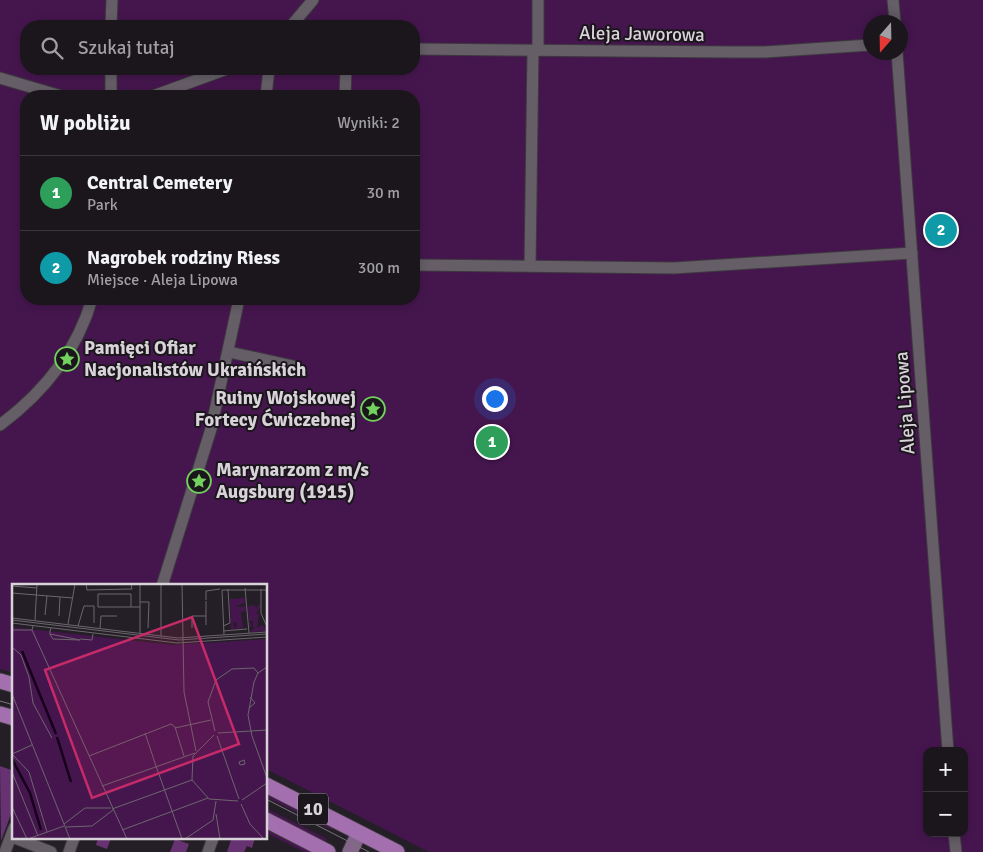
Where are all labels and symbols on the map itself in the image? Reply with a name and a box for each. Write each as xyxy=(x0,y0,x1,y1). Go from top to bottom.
north arrow xyxy=(863,15,908,60)
street label: Aleja Jaworowa xyxy=(579,21,705,47)
pin: 2 xyxy=(925,211,957,249)
place label: Pamięci Ofiar Nacjonalistów Ukraińskich xyxy=(84,336,306,382)
place icon: Pamięci Ofiar Nacjonalistów Ukraińskich xyxy=(54,346,80,372)
street label: Aleja Lipowa xyxy=(889,351,921,455)
place label: Ruiny Wojskowej Fortecy Ćwiczebnej xyxy=(195,386,356,432)
your location xyxy=(482,386,508,412)
place icon: Ruiny Wojskowej Fortecy Ćwiczebnej xyxy=(360,396,386,422)
pin: 1 xyxy=(476,423,508,461)
place label: Marynarzom z m/s Augsburg (1915) xyxy=(216,458,369,504)
place icon: Marynarzom z m/s Augsburg (1915) xyxy=(186,468,212,494)
inset map xyxy=(12,584,268,840)
road number: 10 xyxy=(298,794,328,824)

